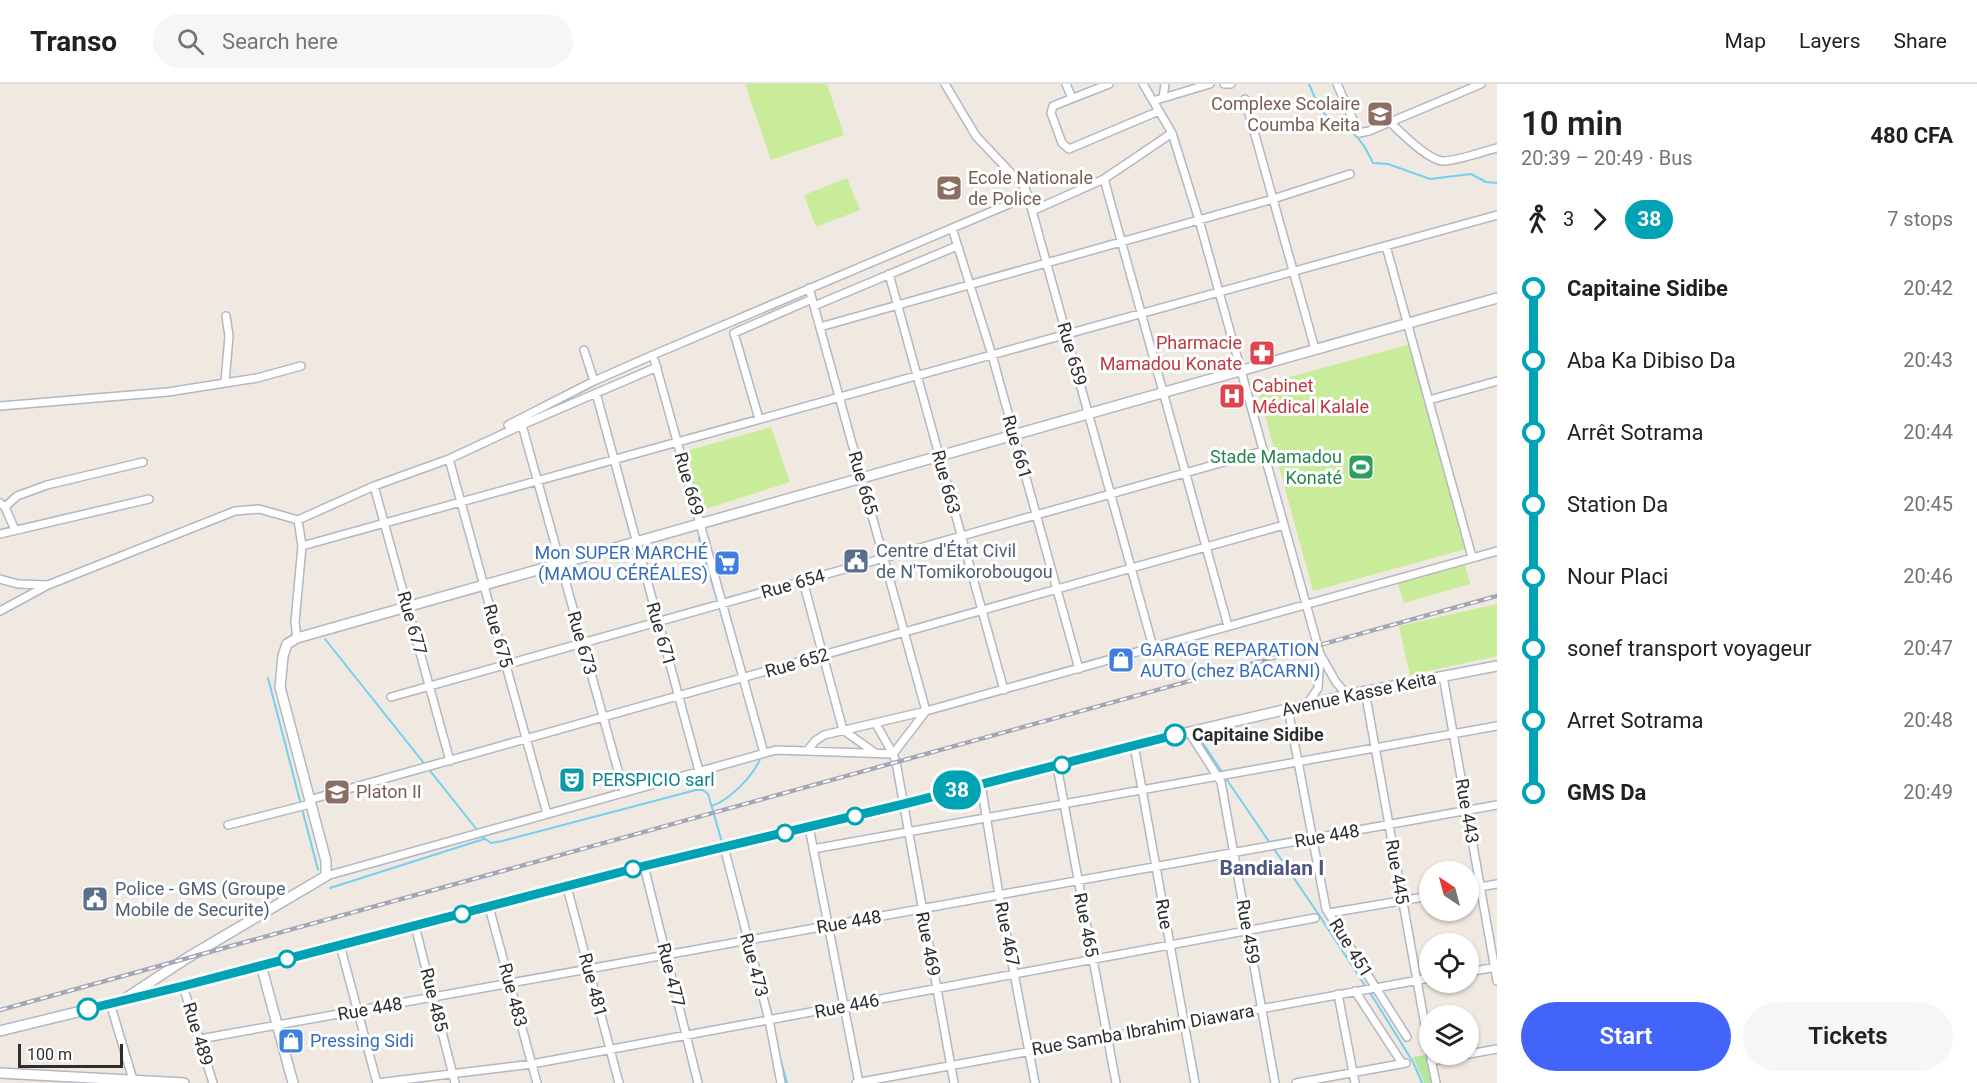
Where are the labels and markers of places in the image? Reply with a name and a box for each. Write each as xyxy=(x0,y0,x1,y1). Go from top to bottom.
place label: Complexe Scolaire Coumba Keita xyxy=(1211,93,1360,135)
school or university icon: Complexe Scolaire Coumba Keita xyxy=(1365,99,1395,129)
place label: Ecole Nationale de Police xyxy=(968,167,1093,209)
school or university icon: Ecole Nationale de Police xyxy=(934,173,964,203)
place label: Pharmacie Mamadou Konate xyxy=(1100,332,1242,374)
pharmacy icon: Pharmacie Mamadou Konate xyxy=(1247,338,1277,368)
place label: Cabinet Médical Kalale xyxy=(1252,375,1369,417)
hospital icon: Cabinet Médical Kalale xyxy=(1217,381,1247,411)
place label: Stade Mamadou Konaté xyxy=(1210,446,1342,488)
sports icon: Stade Mamadou Konaté xyxy=(1346,452,1376,482)
place label: Centre d'État Civil de N'Tomikorobougou xyxy=(876,540,1053,582)
place label: Mon SUPER MARCHÉ (MAMOU CÉRÉALES) xyxy=(535,542,708,585)
public building icon: Centre d'État Civil de N'Tomikorobougou xyxy=(841,546,871,576)
supermarket icon: Mon SUPER MARCHÉ (MAMOU CÉRÉALES) xyxy=(712,548,742,578)
place label: GARAGE REPARATION AUTO (chez BACARNI) xyxy=(1140,639,1320,682)
shop icon: GARAGE REPARATION AUTO (chez BACARNI) xyxy=(1106,645,1136,675)
marker: Capitaine Sidibe xyxy=(1164,724,1186,746)
place label: Capitaine Sidibe xyxy=(1192,724,1324,745)
unlabelled marker xyxy=(1053,756,1071,774)
theatre icon: PERSPICIO sarl xyxy=(557,765,587,795)
place label: PERSPICIO sarl xyxy=(592,769,715,790)
school or university icon: Platon II xyxy=(322,777,352,807)
place label: Platon II xyxy=(356,781,422,802)
unlabelled marker xyxy=(846,807,864,825)
unlabelled marker xyxy=(776,824,794,842)
unlabelled marker xyxy=(624,860,642,878)
place label: Police - GMS (Groupe Mobile de Securite) xyxy=(115,878,285,921)
public building icon: Police - GMS (Groupe Mobile de Securite) xyxy=(80,884,110,914)
unlabelled marker xyxy=(453,905,471,923)
unlabelled marker xyxy=(278,950,296,968)
unlabelled marker xyxy=(77,998,99,1020)
shop icon: Pressing Sidi xyxy=(276,1026,306,1056)
place label: Pressing Sidi xyxy=(310,1030,414,1051)

